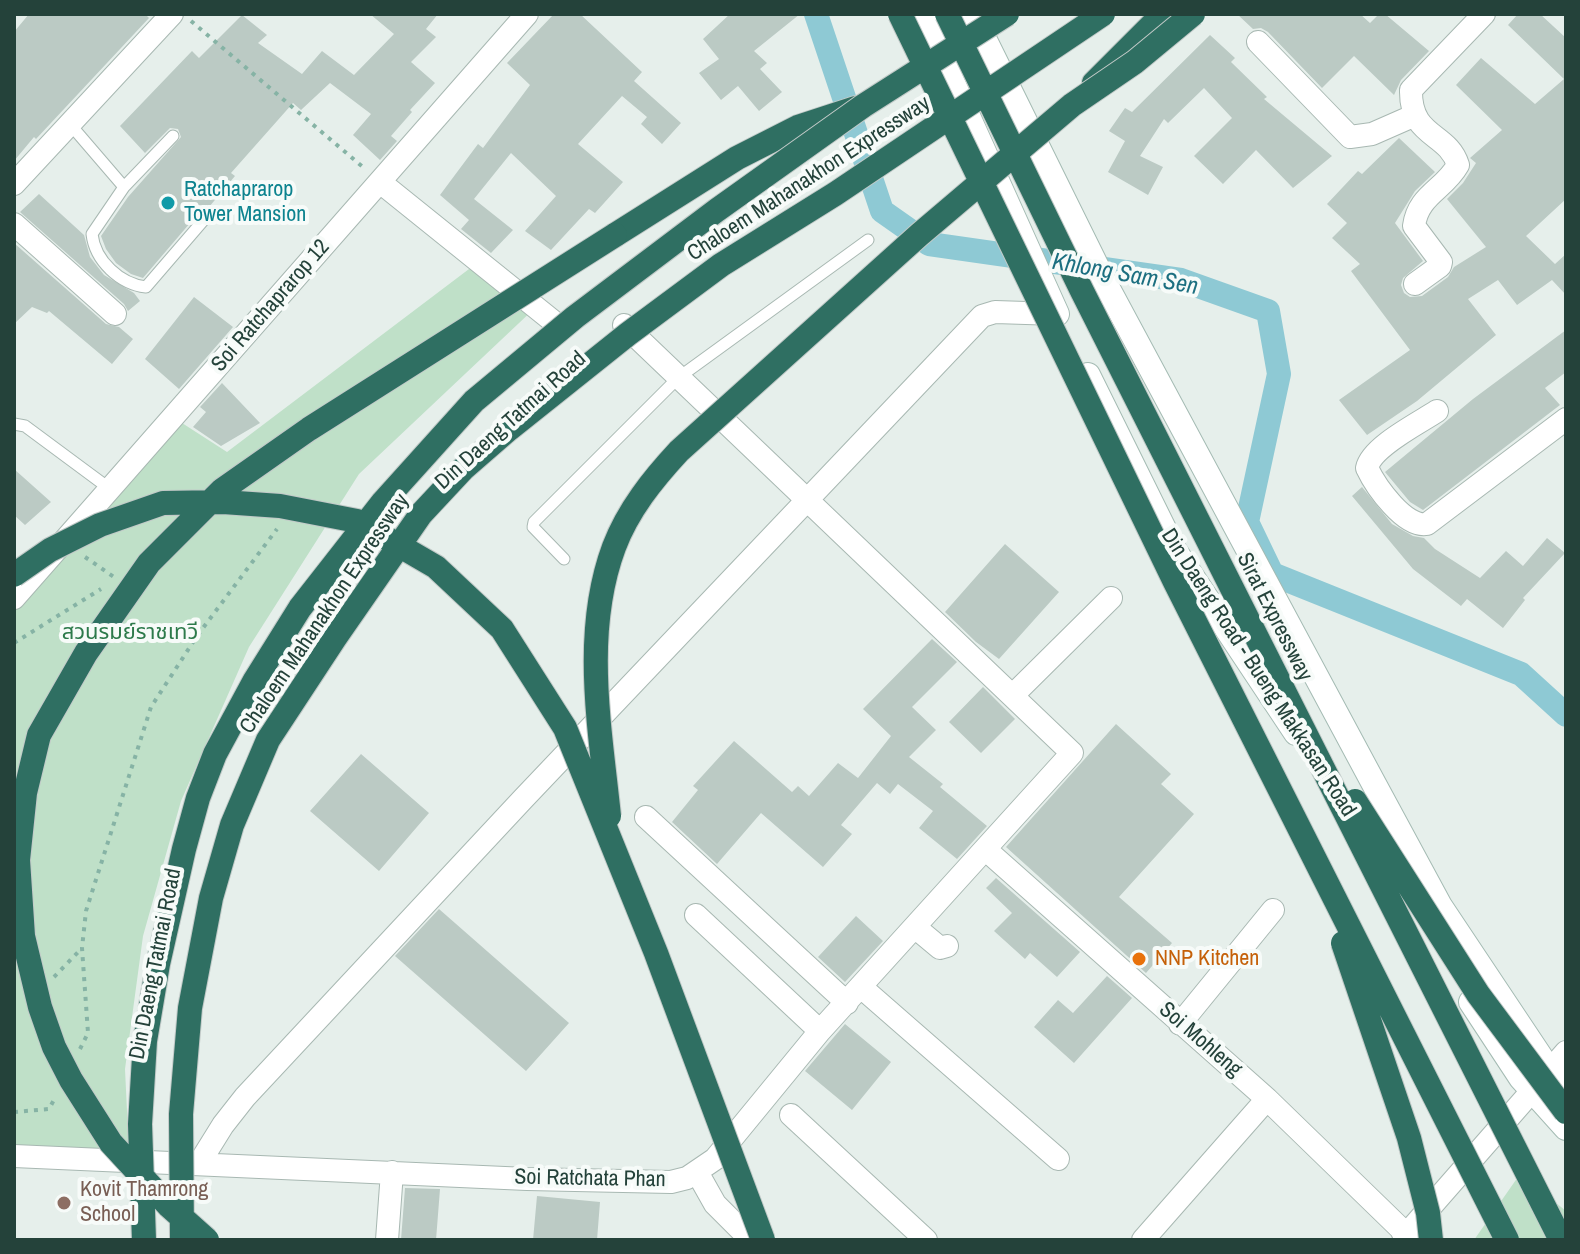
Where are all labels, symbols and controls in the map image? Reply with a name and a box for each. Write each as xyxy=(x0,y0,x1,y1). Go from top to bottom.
street label: Chaloem Mahanakhon Expressway xyxy=(683,91,935,267)
place label: Ratchaprarop Tower Mansion xyxy=(184,177,306,228)
marker: Ratchaprarop Tower Mansion xyxy=(159,194,177,212)
street label: Soi Ratchaprarop 12 xyxy=(206,235,336,377)
water label: Khlong Sam Sen xyxy=(1050,248,1200,302)
street label: Din Daeng Tatmai Road xyxy=(430,346,592,496)
street label: Chaloem Mahanakhon Expressway xyxy=(235,489,415,739)
street label: Din Daeng Road - Bueng Makkasan Road xyxy=(1155,524,1361,822)
street label: Sirat Expressway xyxy=(1230,548,1318,686)
park label: สวนรมย์ราชเทวี xyxy=(62,620,198,646)
street label: Din Daeng Tatmai Road xyxy=(125,866,187,1062)
place label: NNP Kitchen xyxy=(1155,946,1259,972)
marker: NNP Kitchen xyxy=(1130,950,1148,968)
street label: Soi Mohleng xyxy=(1153,997,1247,1083)
street label: Soi Ratchata Phan xyxy=(514,1164,666,1194)
place label: Kovit Thamrong School xyxy=(80,1177,208,1228)
marker: Kovit Thamrong School xyxy=(55,1194,73,1212)

